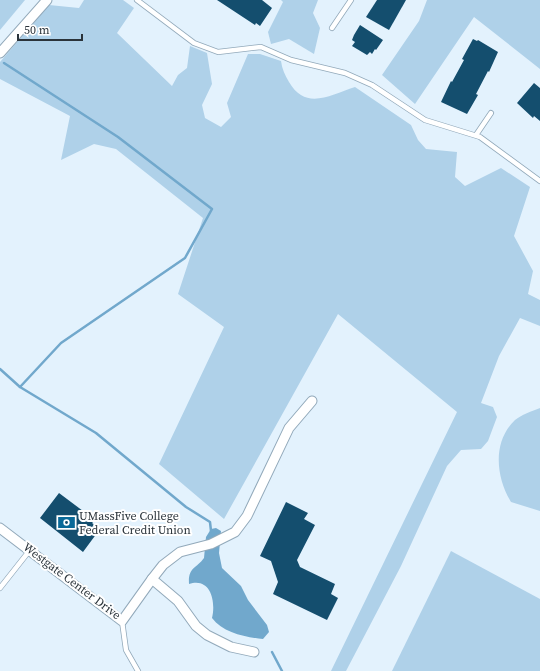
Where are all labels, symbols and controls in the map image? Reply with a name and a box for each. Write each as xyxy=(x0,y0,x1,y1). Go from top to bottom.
scale bar xyxy=(18,16,82,42)
text: 50 m xyxy=(24,22,50,38)
place label: UMassFive College Federal Credit Union xyxy=(79,508,191,538)
bank icon: UMassFive College Federal Credit Union xyxy=(56,513,76,533)
street label: Westgate Center Drive xyxy=(20,539,124,623)

